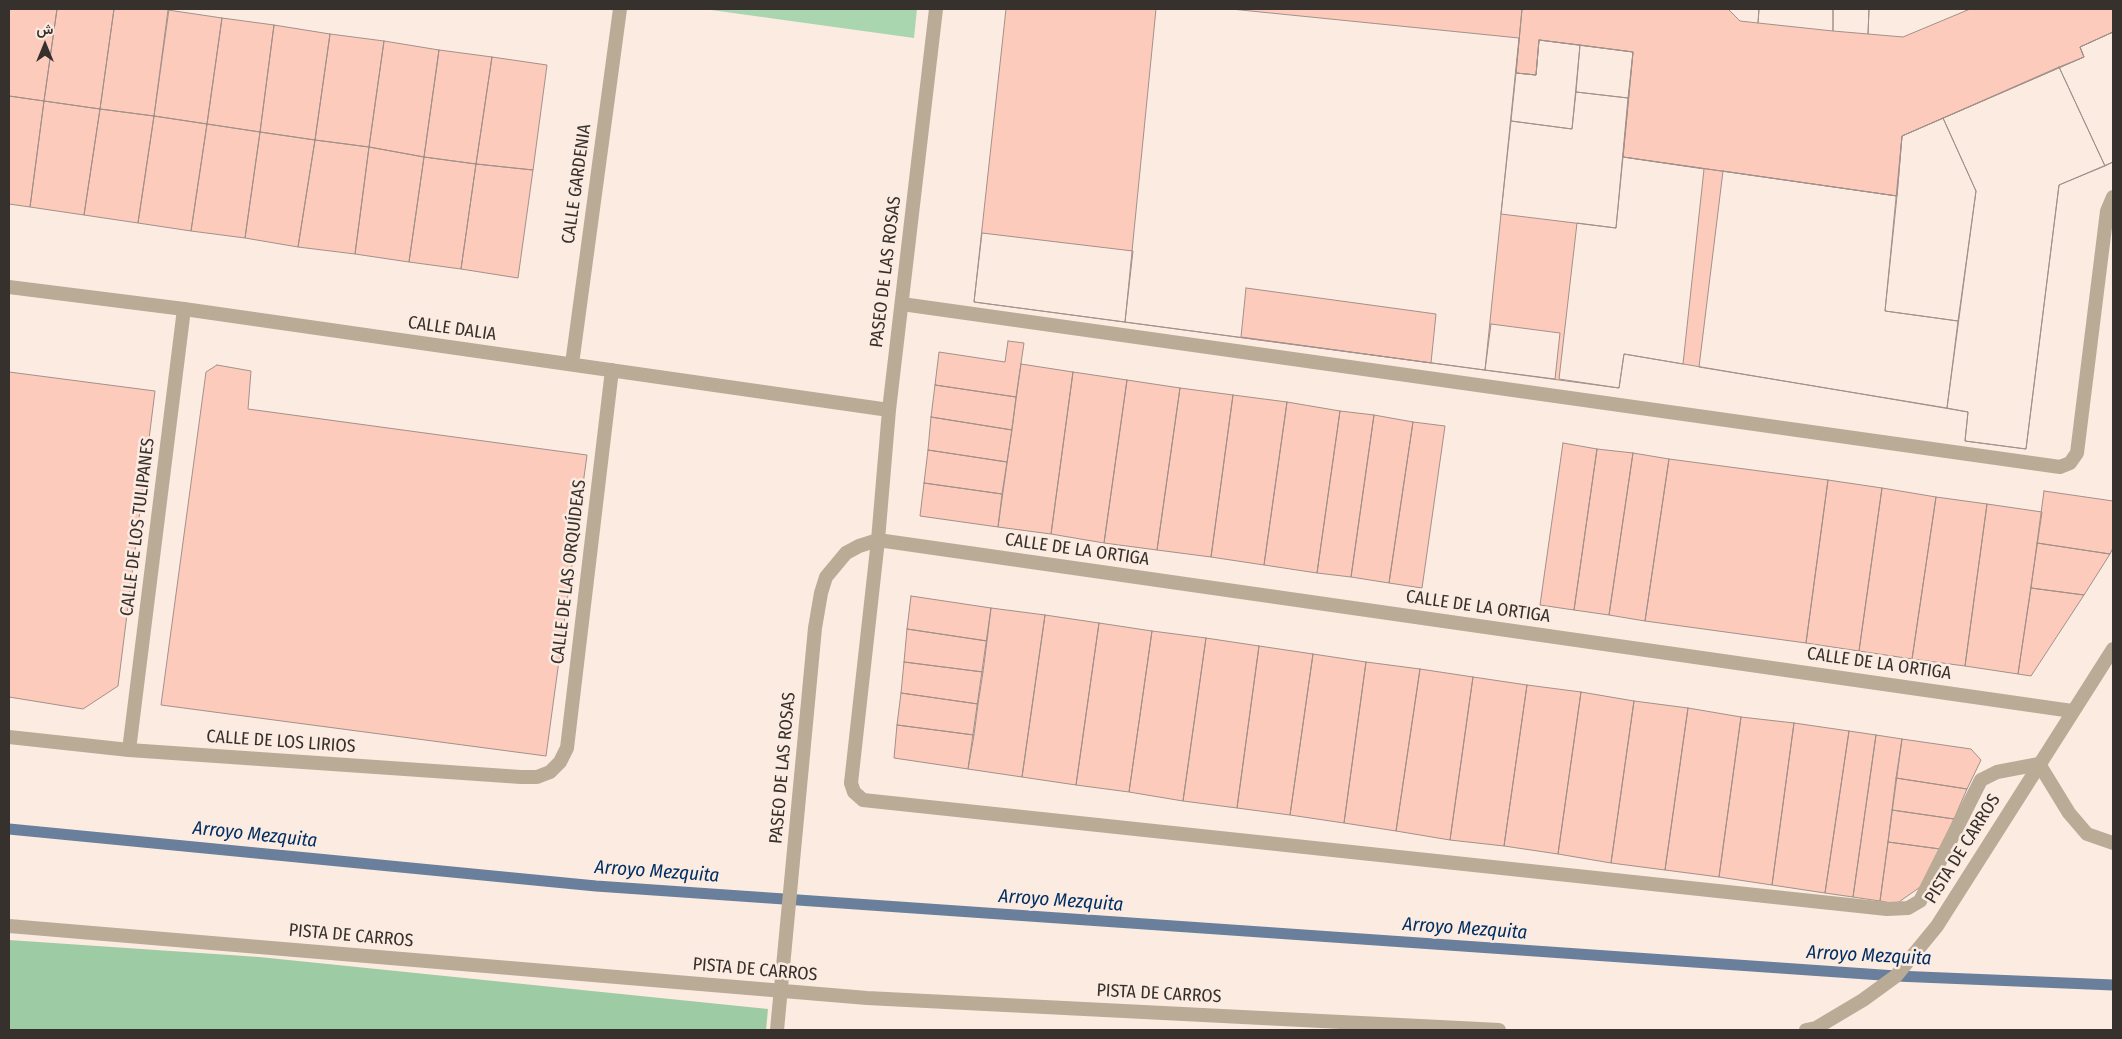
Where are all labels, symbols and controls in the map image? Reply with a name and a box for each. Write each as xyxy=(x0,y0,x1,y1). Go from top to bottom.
north arrow xyxy=(20,20,70,70)
text: ش xyxy=(37,21,53,38)
street label: CALLE GARDENIA xyxy=(558,123,596,245)
street label: PASEO DE LAS ROSAS xyxy=(866,195,906,349)
street label: CALLE DALIA xyxy=(406,312,498,346)
street label: CALLE DE LOS TULIPANES xyxy=(116,437,160,617)
street label: CALLE DE LAS ORQUÍDEAS xyxy=(547,478,591,666)
street label: CALLE DE LA ORTIGA xyxy=(1003,529,1151,571)
street label: CALLE DE LA ORTIGA xyxy=(1404,586,1552,628)
street label: CALLE DE LA ORTIGA xyxy=(1805,643,1953,685)
street label: PASEO DE LAS ROSAS xyxy=(766,691,800,845)
street label: CALLE DE LOS LIRIOS xyxy=(206,726,356,758)
street label: PISTA DE CARROS xyxy=(1921,790,2005,908)
water label: Arroyo Mezquita xyxy=(192,817,318,853)
water label: Arroyo Mezquita xyxy=(594,856,720,888)
water label: Arroyo Mezquita xyxy=(998,885,1124,917)
water label: Arroyo Mezquita xyxy=(1402,913,1528,945)
street label: PISTA DE CARROS xyxy=(288,920,414,952)
water label: Arroyo Mezquita xyxy=(1806,941,1932,971)
street label: PISTA DE CARROS xyxy=(692,954,818,986)
street label: PISTA DE CARROS xyxy=(1096,980,1222,1008)

